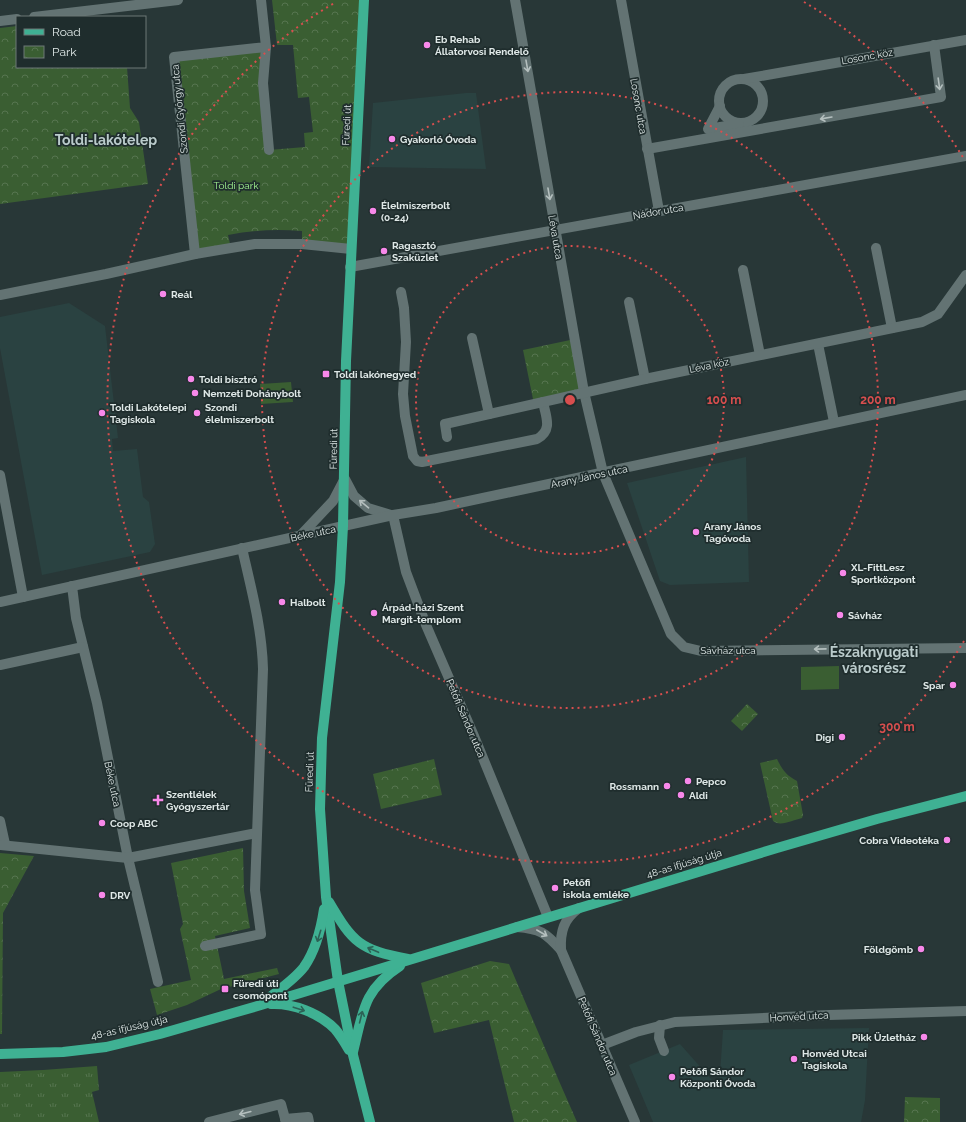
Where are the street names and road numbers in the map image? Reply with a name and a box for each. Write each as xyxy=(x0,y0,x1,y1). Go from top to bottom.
street label: Losonc köz xyxy=(840,47,894,66)
street label: Szondi György utca xyxy=(169,64,190,154)
street label: Losonc utca xyxy=(628,77,649,135)
street label: Füredi út xyxy=(340,104,353,146)
street label: Nádor utca xyxy=(632,202,684,221)
street label: Léva utca xyxy=(546,214,565,260)
street label: Léva köz xyxy=(688,356,730,375)
street label: Füredi út xyxy=(328,428,339,470)
street label: Arany János utca xyxy=(550,463,629,490)
street label: Béke utca xyxy=(289,523,337,544)
street label: Sávház utca xyxy=(700,645,756,656)
street label: Petőfi Sándor utca xyxy=(444,677,487,759)
street label: Füredi út xyxy=(303,751,316,793)
street label: Béke utca xyxy=(102,760,123,808)
street label: 48-as ifjúság útja xyxy=(645,847,723,880)
street label: Petőfi Sándor utca xyxy=(576,995,619,1077)
street label: Honvéd utca xyxy=(769,1009,829,1024)
street label: 48-as ifjúság útja xyxy=(90,1013,168,1042)

